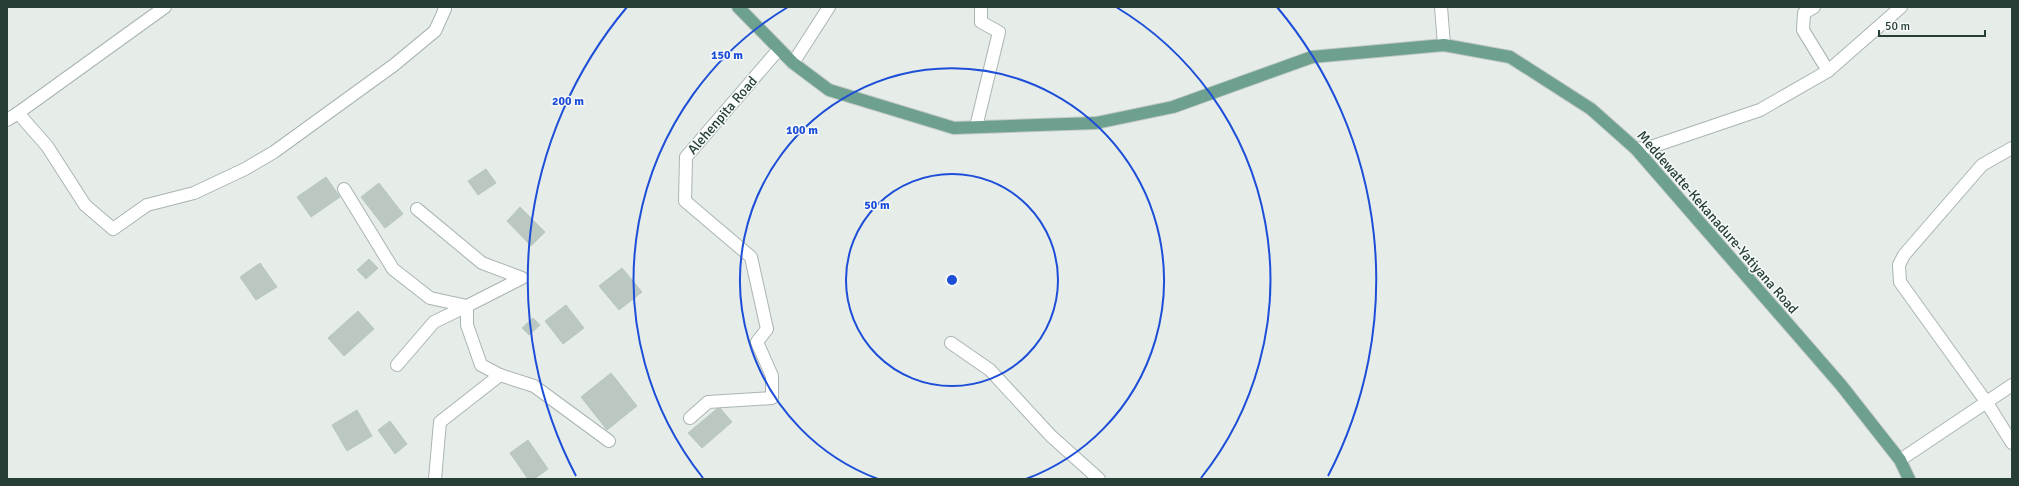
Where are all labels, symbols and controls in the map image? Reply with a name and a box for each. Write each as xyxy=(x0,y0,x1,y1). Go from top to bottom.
scale bar xyxy=(1879,12,1985,38)
text: 50 m xyxy=(1885,19,1910,34)
text: 150 m xyxy=(711,48,743,63)
street label: Alehenpita Road xyxy=(684,73,761,158)
text: 200 m xyxy=(552,94,584,109)
text: 100 m xyxy=(786,123,818,138)
street label: Meddewatte-Kekanadure-Yatiyana Road xyxy=(1633,127,1802,317)
text: 50 m xyxy=(864,198,890,213)
centre of rings xyxy=(945,273,959,287)

